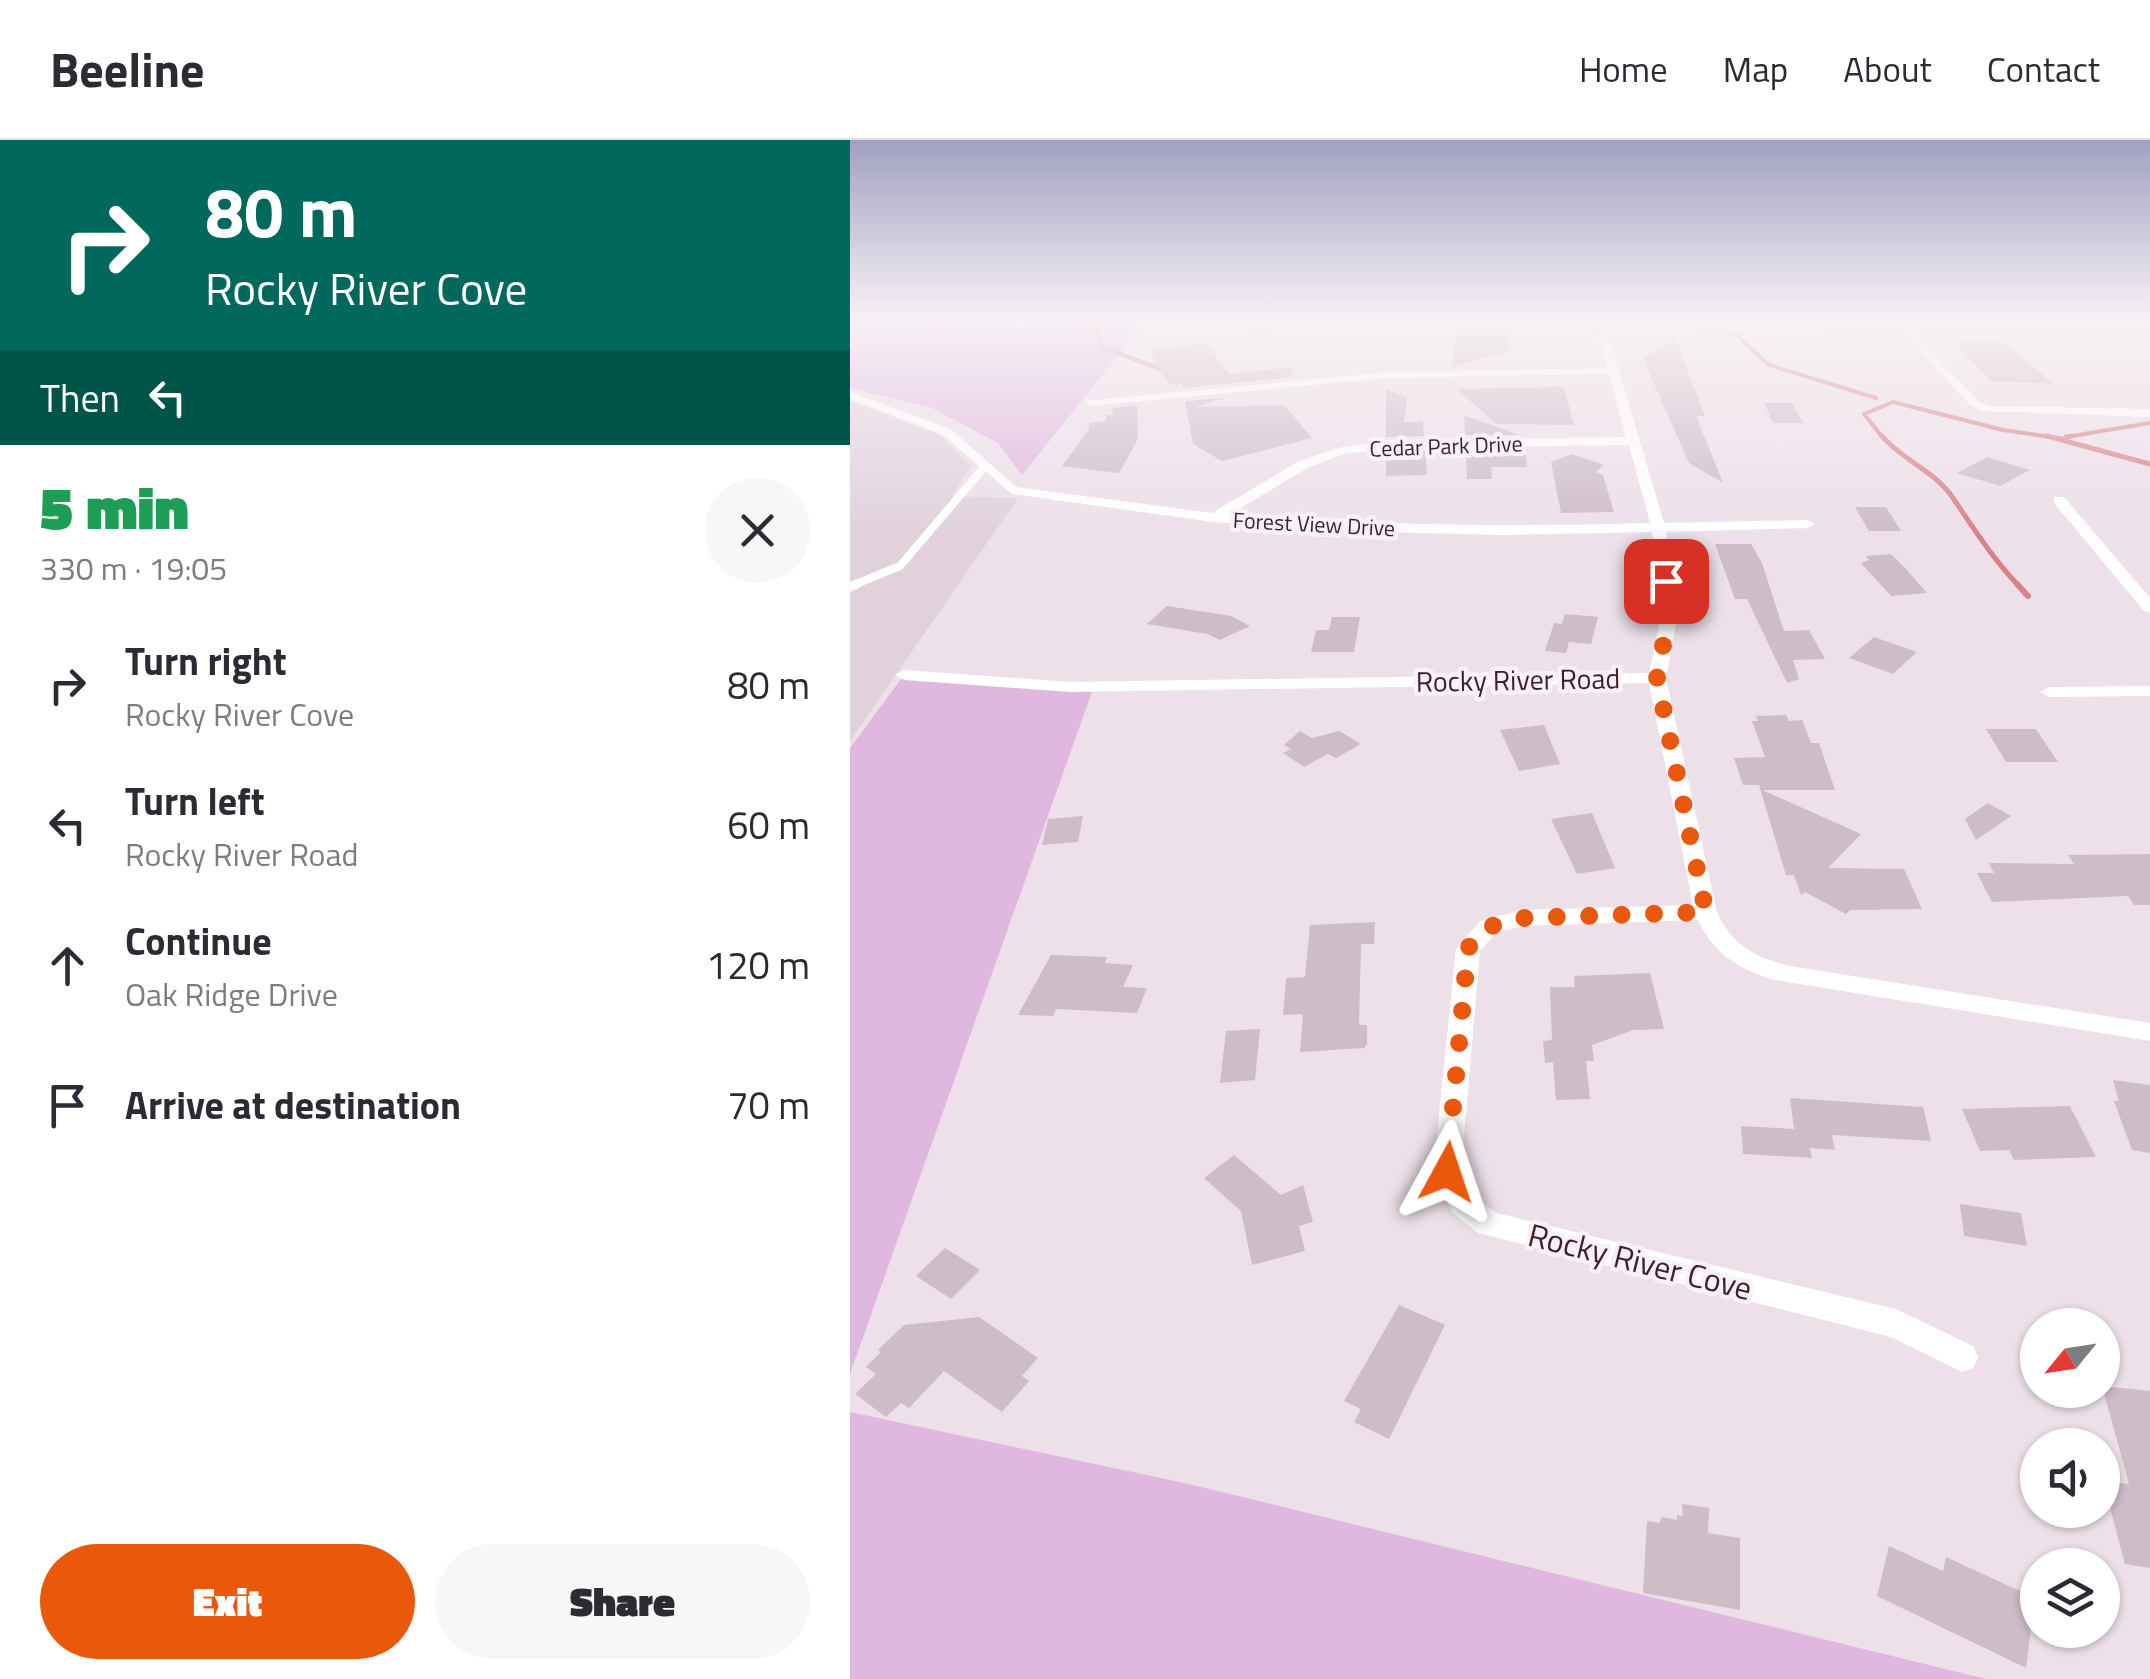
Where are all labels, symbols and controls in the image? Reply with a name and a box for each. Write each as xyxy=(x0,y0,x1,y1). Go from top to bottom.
text: Beeline xyxy=(50,33,205,106)
text: Home xyxy=(1579,42,1668,96)
text: Map xyxy=(1723,42,1788,96)
text: About xyxy=(1843,42,1932,96)
text: Contact xyxy=(1987,42,2100,96)
text: 80 m xyxy=(205,158,358,264)
icon: right xyxy=(40,180,170,310)
text: Rocky River Cove xyxy=(205,254,527,322)
text: Then xyxy=(40,369,120,427)
icon: left xyxy=(140,370,195,425)
street label: Cedar Park Drive xyxy=(1369,426,1523,466)
text: 5 min xyxy=(40,461,189,552)
button: close xyxy=(705,478,810,583)
street label: Forest View Drive xyxy=(1232,503,1396,545)
pin xyxy=(1624,539,1709,624)
text: 330 m · 19:05 xyxy=(40,544,227,592)
icon: arrive xyxy=(1639,554,1694,609)
text: Turn right xyxy=(125,632,287,690)
text: 80 m xyxy=(727,656,810,714)
street label: Rocky River Road xyxy=(1415,656,1620,703)
icon: right xyxy=(40,658,95,713)
text: Rocky River Cove xyxy=(125,690,354,738)
text: Turn left xyxy=(125,772,265,830)
text: 60 m xyxy=(727,796,810,854)
icon: left xyxy=(40,798,95,853)
text: Rocky River Road xyxy=(125,830,358,878)
text: Continue xyxy=(125,912,272,970)
text: 120 m xyxy=(706,936,810,994)
icon: ahead xyxy=(40,938,95,993)
text: Oak Ridge Drive xyxy=(125,970,338,1018)
text: Arrive at destination xyxy=(125,1076,461,1134)
text: 70 m xyxy=(727,1076,810,1134)
icon: arrive xyxy=(40,1078,95,1133)
position arrow xyxy=(1395,1120,1499,1224)
street label: Rocky River Cove xyxy=(1523,1210,1757,1312)
north arrow xyxy=(2020,1308,2120,1408)
map controls xyxy=(2020,1308,2120,1648)
button: sound xyxy=(2020,1428,2120,1528)
button: Exit xyxy=(40,1544,415,1659)
button: Share xyxy=(435,1544,810,1659)
button: layers xyxy=(2020,1548,2120,1648)

